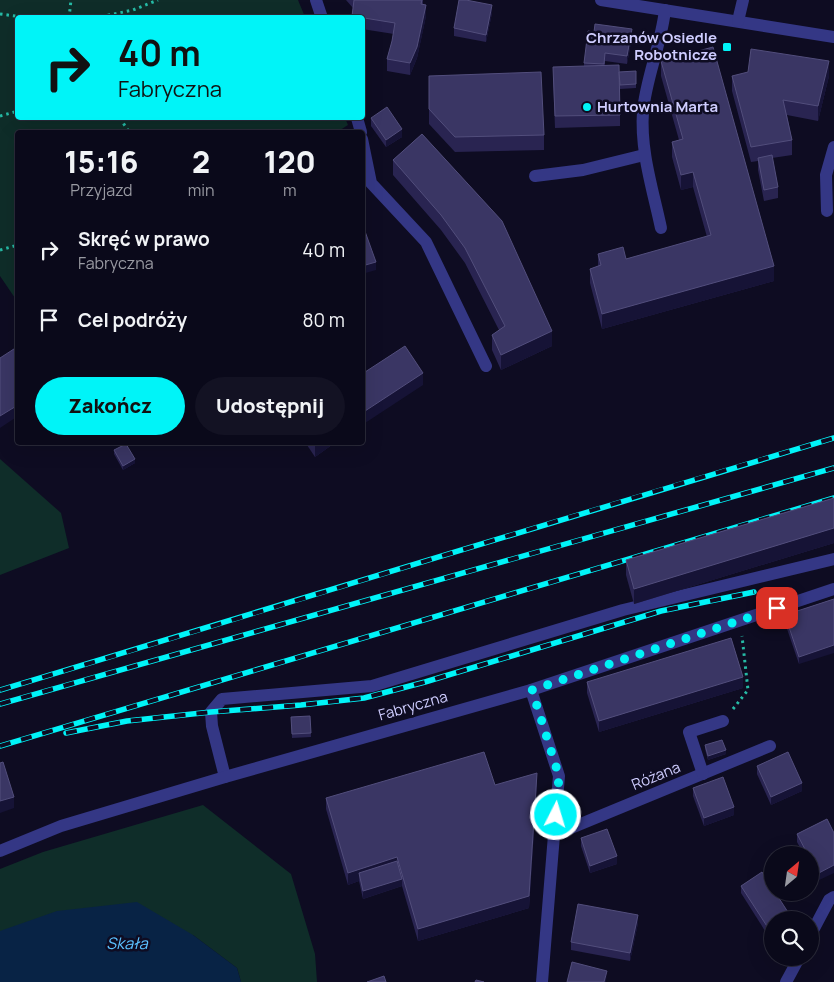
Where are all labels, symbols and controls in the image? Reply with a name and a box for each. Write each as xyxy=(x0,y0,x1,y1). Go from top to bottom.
place label: Chrzanów Osiedle Robotnicze xyxy=(586,27,717,65)
text: 40 m xyxy=(118,29,201,77)
icon: right xyxy=(35,35,100,100)
marker: Chrzanów Osiedle Robotnicze xyxy=(721,41,733,53)
text: Fabryczna xyxy=(118,74,222,104)
place label: Hurtownia Marta xyxy=(597,96,718,117)
marker: Hurtownia Marta xyxy=(581,101,593,113)
text: 15:16 xyxy=(64,141,139,182)
text: 2 xyxy=(192,141,210,182)
text: 120 xyxy=(264,141,316,182)
text: Przyjazd xyxy=(70,179,133,201)
text: min xyxy=(188,179,215,201)
text: m xyxy=(283,179,297,201)
text: Skręć w prawo xyxy=(78,226,210,252)
icon: right xyxy=(35,236,63,264)
text: 40 m xyxy=(302,237,345,263)
text: Fabryczna xyxy=(78,252,154,274)
icon: arrive xyxy=(35,306,63,334)
text: Cel podróży xyxy=(78,307,187,333)
text: 80 m xyxy=(302,307,345,333)
button: Zakończ xyxy=(35,377,185,435)
button: Udostępnij xyxy=(195,377,345,435)
pin xyxy=(756,587,798,629)
icon: arrive xyxy=(763,594,791,622)
street label: Fabryczna xyxy=(376,686,450,725)
street label: Różana xyxy=(628,756,683,795)
position arrow xyxy=(529,788,581,840)
north arrow xyxy=(764,846,819,901)
map controls xyxy=(764,846,819,966)
button: search xyxy=(764,911,819,966)
water label: Skała xyxy=(106,932,149,954)

